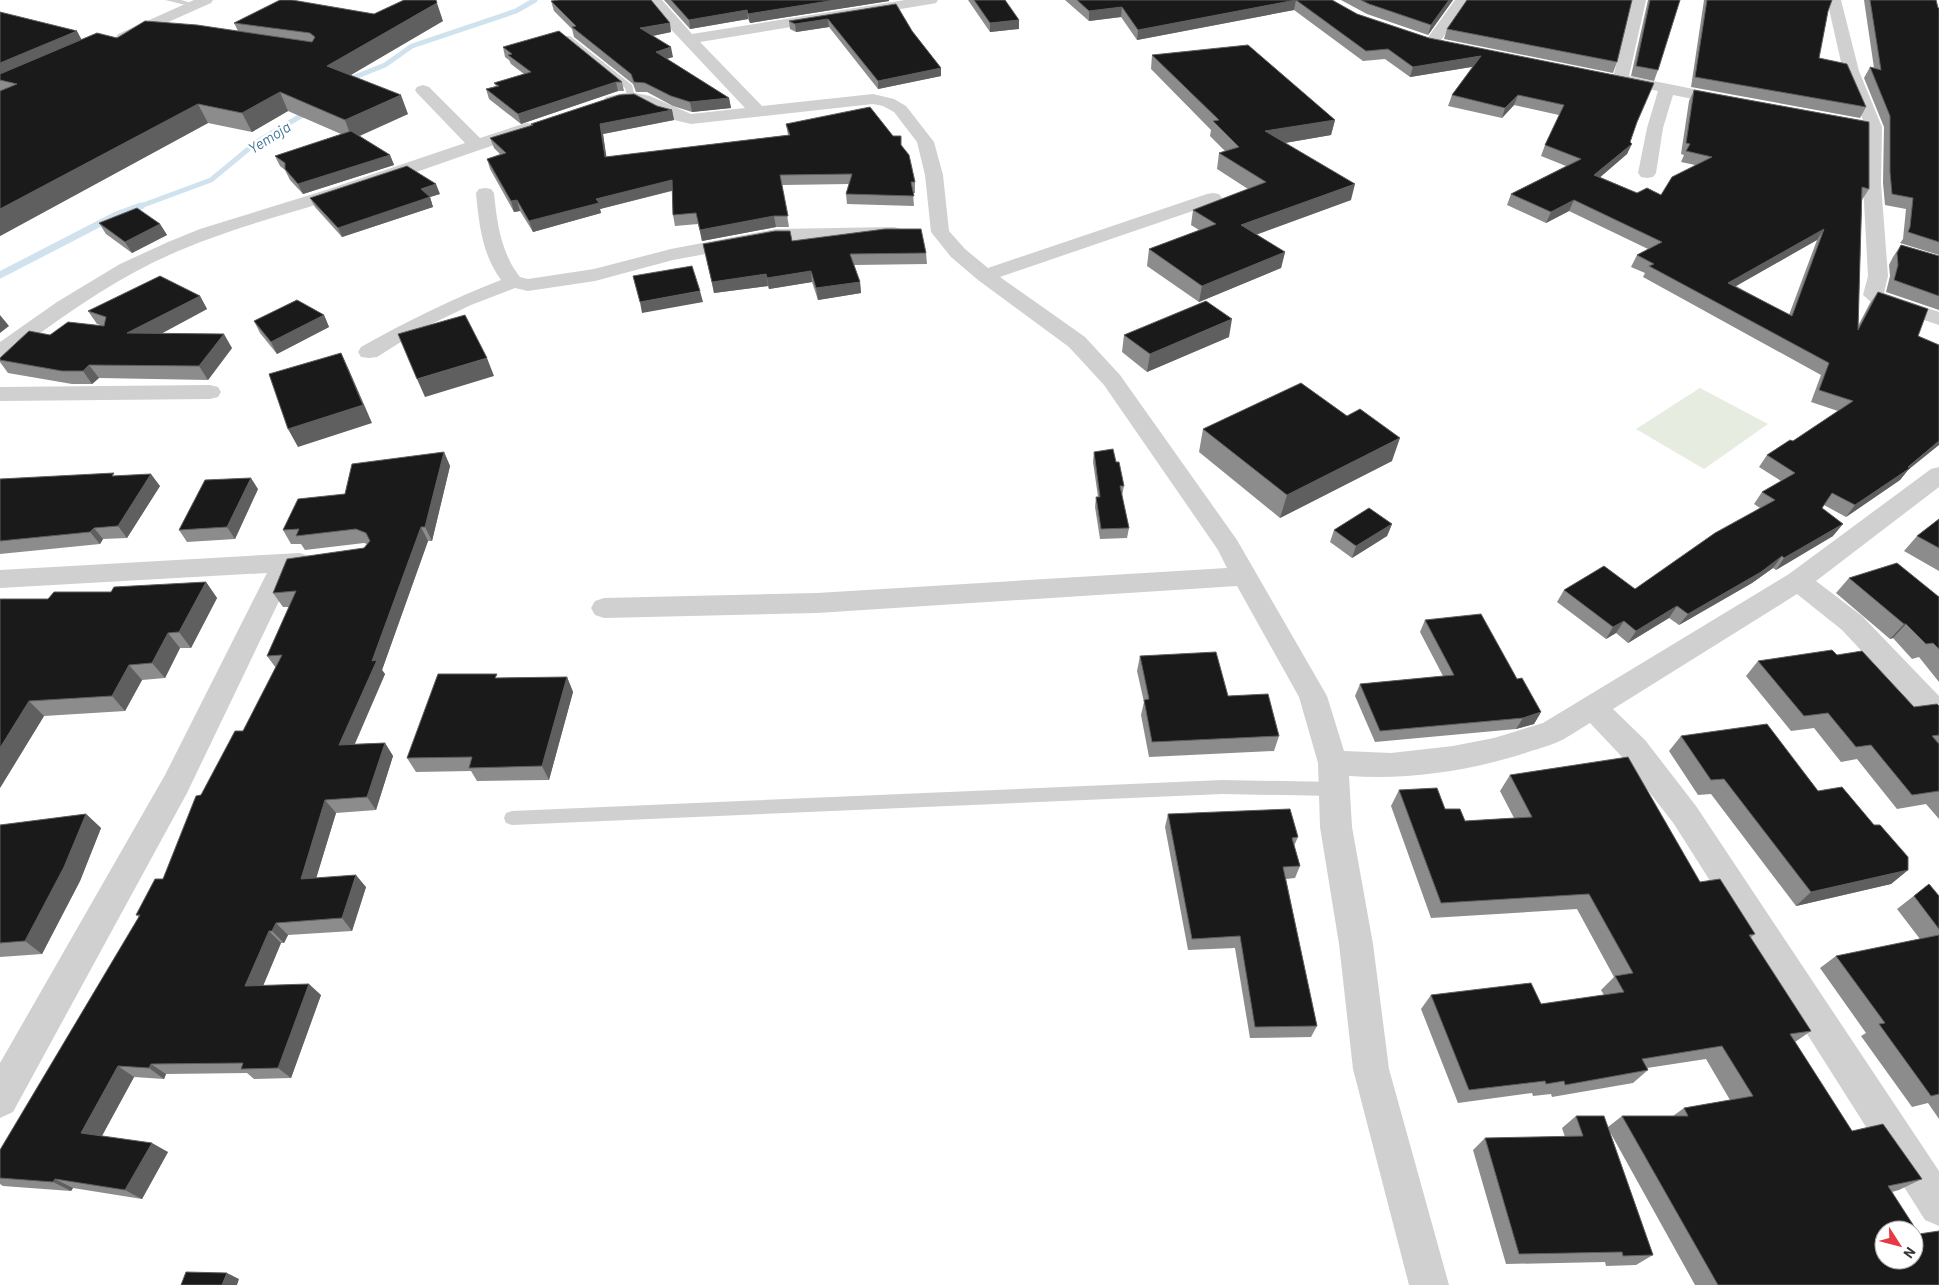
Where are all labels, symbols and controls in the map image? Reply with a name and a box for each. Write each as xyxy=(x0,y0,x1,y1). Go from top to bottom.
water label: Yemoja xyxy=(245,117,294,157)
north arrow xyxy=(1874,1220,1924,1270)
text: N xyxy=(1900,1244,1920,1262)

